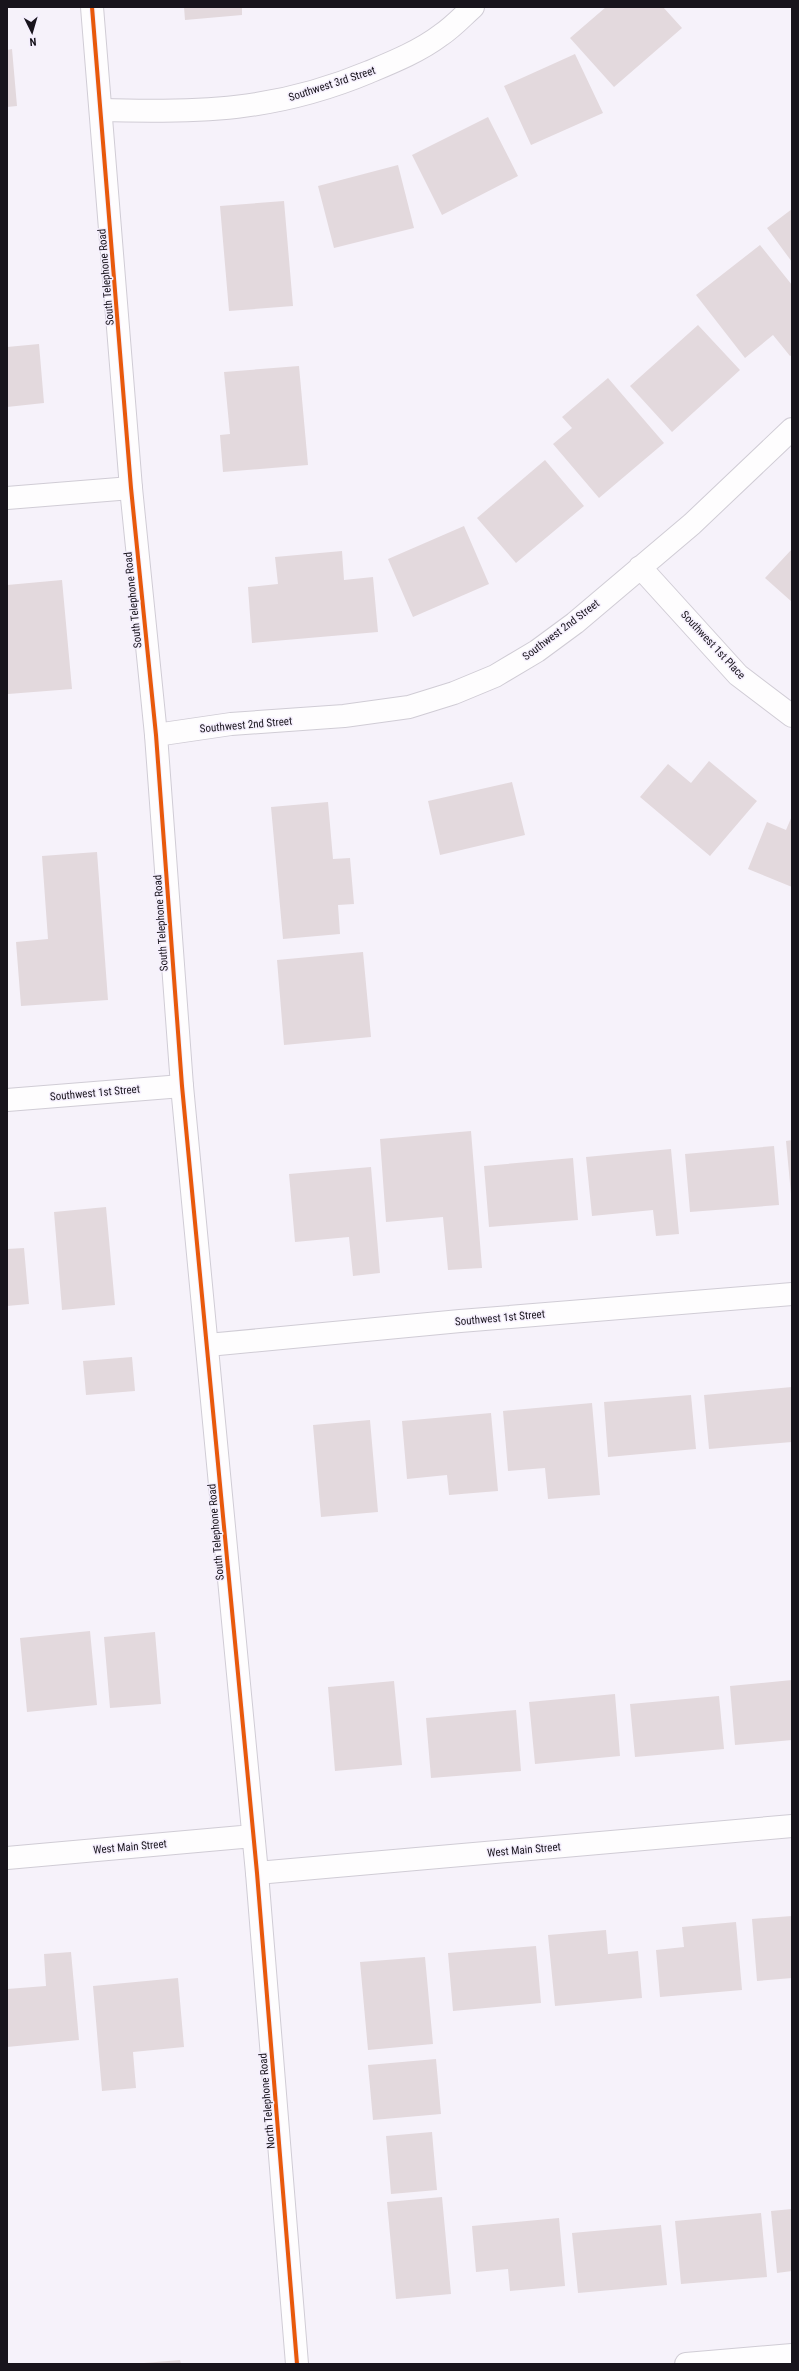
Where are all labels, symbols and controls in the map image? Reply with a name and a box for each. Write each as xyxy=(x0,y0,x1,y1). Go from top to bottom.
north arrow xyxy=(12,12,52,52)
text: N xyxy=(29,35,37,48)
street label: Southwest 3rd Street xyxy=(287,64,377,104)
street label: South Telephone Road xyxy=(95,228,117,326)
street label: South Telephone Road xyxy=(121,551,145,649)
street label: Southwest 2nd Street xyxy=(520,597,602,663)
street label: Southwest 1st Place xyxy=(678,608,748,682)
street label: Southwest 2nd Street xyxy=(199,714,293,736)
street label: South Telephone Road xyxy=(151,874,171,972)
street label: Southwest 1st Street xyxy=(49,1083,141,1103)
street label: Southwest 1st Street xyxy=(454,1308,546,1328)
street label: South Telephone Road xyxy=(205,1483,227,1581)
street label: West Main Street xyxy=(93,1837,167,1857)
street label: West Main Street xyxy=(487,1840,561,1860)
street label: North Telephone Road xyxy=(256,2053,278,2149)

